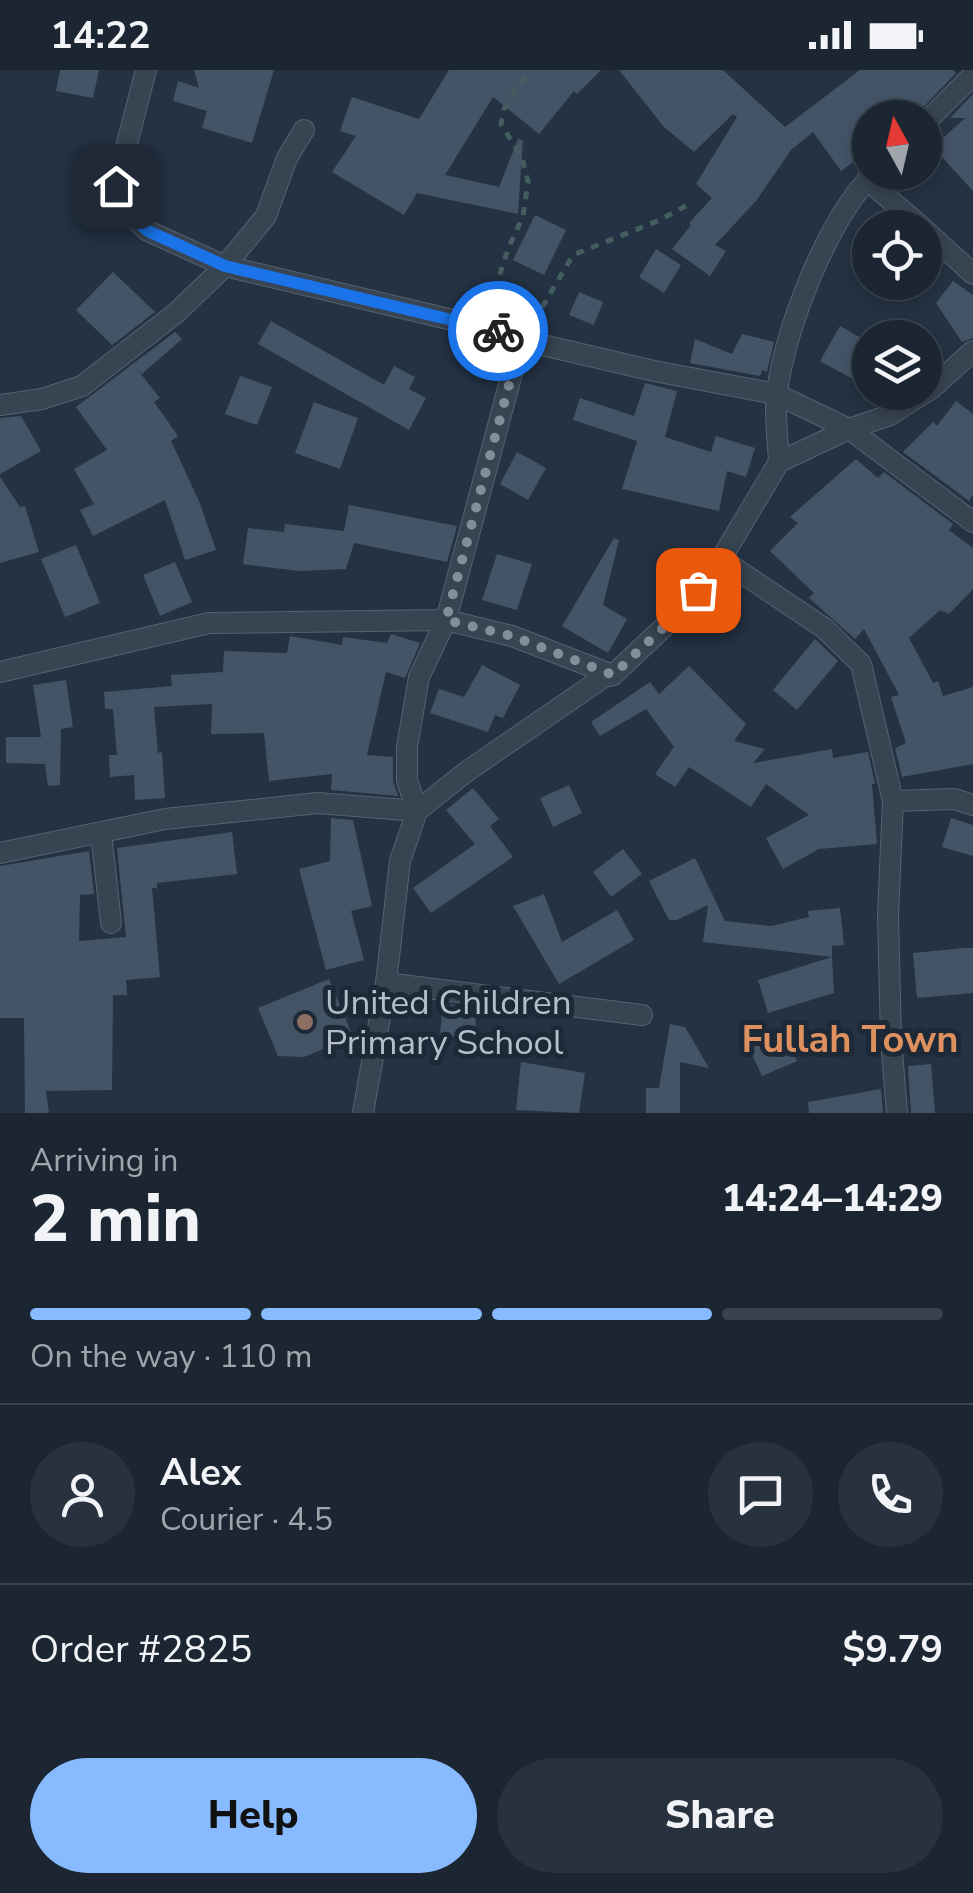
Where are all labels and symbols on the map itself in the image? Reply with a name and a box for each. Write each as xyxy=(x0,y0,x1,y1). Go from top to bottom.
north arrow xyxy=(852,100,942,190)
pin xyxy=(74,144,159,229)
courier xyxy=(448,281,548,381)
pin xyxy=(656,548,741,633)
place label: United Children Primary School xyxy=(325,979,572,1066)
marker: United Children Primary School xyxy=(294,1011,316,1033)
district label: Fullah Town xyxy=(741,1014,959,1065)

